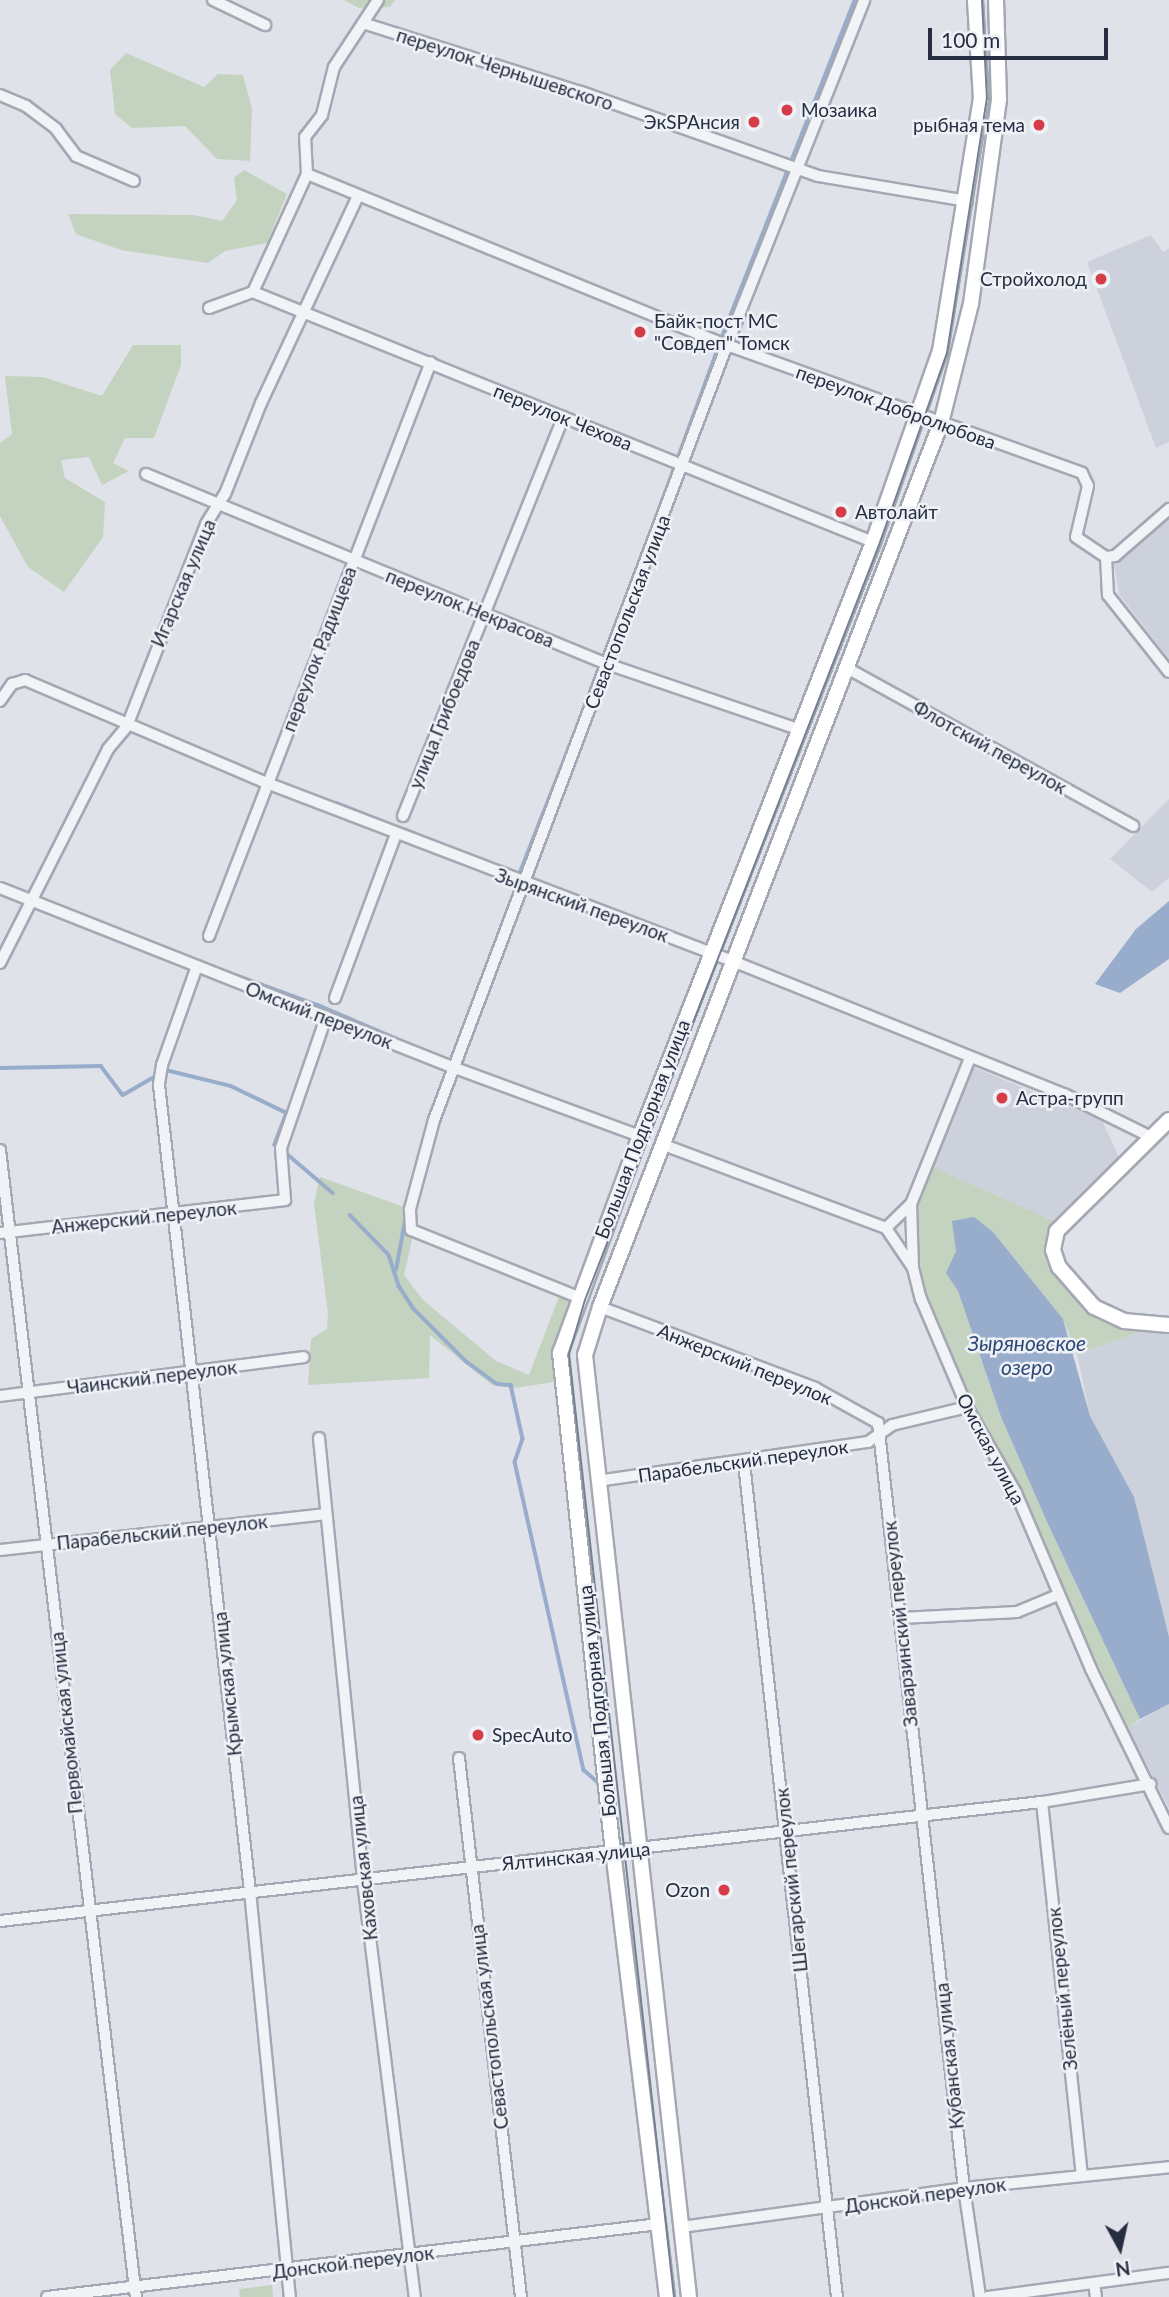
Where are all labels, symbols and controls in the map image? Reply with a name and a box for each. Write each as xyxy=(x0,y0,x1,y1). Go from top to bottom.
scale bar xyxy=(931,14,1111,58)
street label: переулок Чернышевского xyxy=(394,23,616,115)
text: 100 m xyxy=(941,27,1000,52)
place label: Мозаика xyxy=(801,99,877,121)
marker: Мозаика xyxy=(779,102,795,118)
place label: ЭкSPAнсия xyxy=(644,111,740,133)
marker: ЭкSPAнсия xyxy=(746,114,762,130)
place label: рыбная тема xyxy=(913,114,1025,136)
marker: рыбная тема xyxy=(1031,117,1047,133)
place label: Стройхолод xyxy=(980,268,1087,290)
marker: Стройхолод xyxy=(1093,271,1109,287)
place label: Байк-пост MC "Совдеп" Томск xyxy=(654,310,790,354)
marker: Байк-пост MC "Совдеп" Томск xyxy=(632,324,648,340)
street label: переулок Добролюбова xyxy=(793,360,999,454)
street label: переулок Чехова xyxy=(490,379,636,455)
place label: Автолайт xyxy=(855,501,938,523)
marker: Автолайт xyxy=(833,504,849,520)
street label: Севастопольская улица xyxy=(579,512,675,712)
street label: Игарская улица xyxy=(146,516,220,650)
street label: переулок Радищева xyxy=(277,563,361,735)
street label: переулок Некрасова xyxy=(383,564,557,652)
street label: улица Грибоедова xyxy=(404,636,484,792)
street label: Флотский переулок xyxy=(909,695,1071,799)
street label: Зырянский переулок xyxy=(492,863,672,947)
street label: Омский переулок xyxy=(242,976,396,1054)
street label: Большая Подгорная улица xyxy=(590,1016,694,1242)
place label: Астра-групп xyxy=(1016,1087,1124,1109)
marker: Астра-групп xyxy=(994,1090,1010,1106)
street label: Анжерский переулок xyxy=(50,1196,238,1238)
street label: Анжерский переулок xyxy=(654,1319,836,1409)
water label: Зыряновское озеро xyxy=(968,1330,1086,1380)
street label: Чаинский переулок xyxy=(66,1355,238,1399)
street label: Омская улица xyxy=(952,1389,1030,1509)
street label: Парабельский переулок xyxy=(636,1435,850,1487)
street label: Парабельский переулок xyxy=(55,1510,269,1554)
street label: Заварзинский переулок xyxy=(878,1520,922,1728)
street label: Большая Подгорная улица xyxy=(574,1584,620,1818)
street label: Крымская улица xyxy=(208,1611,246,1757)
street label: Первомайская улица xyxy=(45,1631,87,1815)
place label: SpecAuto xyxy=(492,1724,573,1746)
marker: SpecAuto xyxy=(470,1727,486,1743)
street label: Шегарский переулок xyxy=(770,1787,812,1973)
street label: Каховская улица xyxy=(344,1794,382,1942)
street label: Ялтинская улица xyxy=(501,1837,651,1875)
place label: Ozon xyxy=(665,1879,710,1901)
marker: Ozon xyxy=(716,1882,732,1898)
street label: Зелёный переулок xyxy=(1042,1906,1082,2072)
street label: Севастопольская улица xyxy=(465,1923,513,2131)
street label: Кубанская улица xyxy=(930,1982,968,2130)
street label: Донской переулок xyxy=(843,2172,1007,2218)
north arrow xyxy=(1085,2213,1155,2283)
street label: Донской переулок xyxy=(271,2241,435,2283)
text: N xyxy=(1114,2257,1132,2282)

